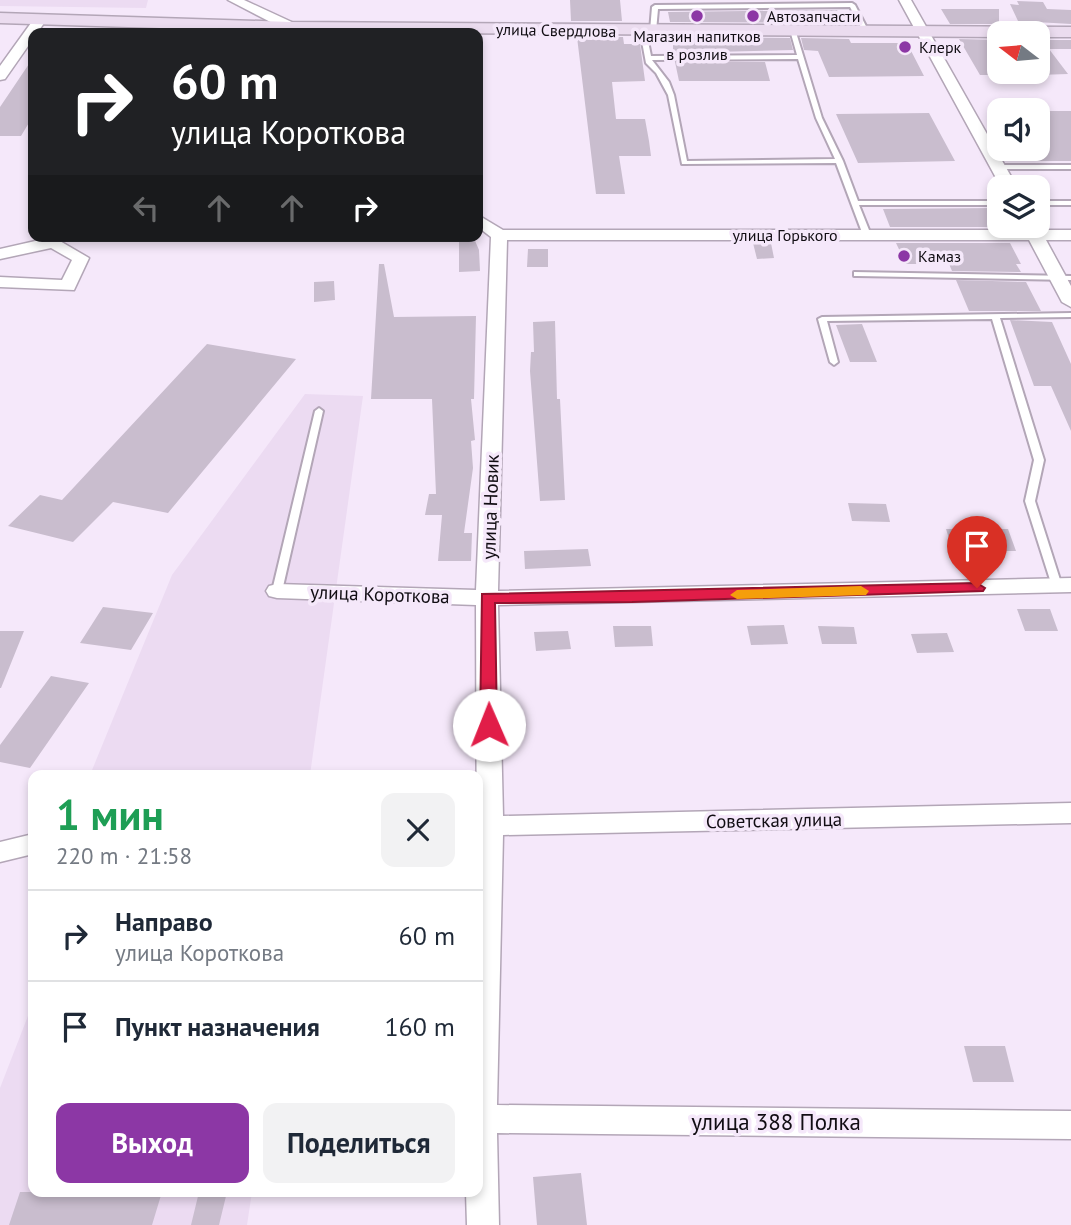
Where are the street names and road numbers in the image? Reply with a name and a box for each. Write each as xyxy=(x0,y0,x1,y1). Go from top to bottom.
street label: улица Свердлова xyxy=(496,19,616,41)
street label: улица Горького xyxy=(732,225,838,245)
street label: улица Новик xyxy=(476,454,504,560)
street label: улица Короткова xyxy=(310,580,450,608)
street label: Советская улица xyxy=(706,807,842,833)
street label: улица 388 Полка xyxy=(691,1107,861,1136)

